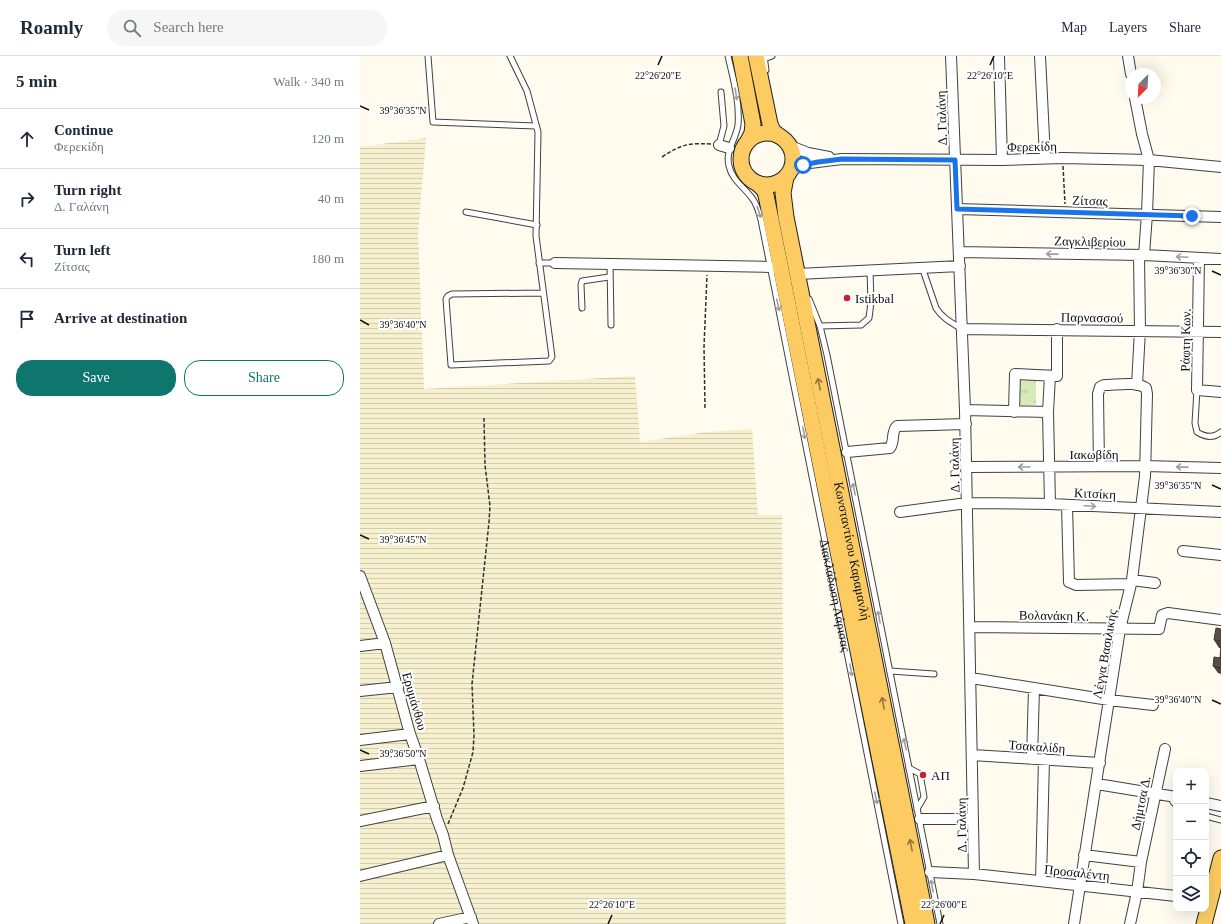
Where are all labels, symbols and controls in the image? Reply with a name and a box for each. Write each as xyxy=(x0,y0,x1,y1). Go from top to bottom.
search box xyxy=(107,10,387,46)
text: Roamly xyxy=(20,17,83,38)
icon: search xyxy=(121,17,143,39)
text: Search here xyxy=(153,19,224,35)
text: Map xyxy=(1061,20,1087,35)
text: Layers xyxy=(1109,20,1147,35)
text: Share xyxy=(1169,20,1201,35)
north arrow xyxy=(1125,68,1161,104)
text: 22°26'20"E xyxy=(635,70,681,81)
text: 22°26'10"E xyxy=(967,70,1013,81)
text: 5 min xyxy=(16,72,57,91)
text: Walk · 340 m xyxy=(273,74,344,89)
one-way arrow xyxy=(732,87,740,100)
street label: Δ. Γαλάνη xyxy=(933,90,950,146)
text: 39°36'35"N xyxy=(379,105,427,116)
text: Continue xyxy=(54,122,113,138)
icon: ahead xyxy=(16,128,38,150)
text: 120 m xyxy=(311,131,344,146)
text: Φερεκίδη xyxy=(54,139,104,154)
street label: Φερεκίδη xyxy=(1007,139,1057,154)
route start xyxy=(794,156,812,174)
text: Turn right xyxy=(54,182,121,198)
icon: right xyxy=(16,188,38,210)
text: 40 m xyxy=(318,191,344,206)
street label: Ζίτσας xyxy=(1072,192,1109,209)
text: Δ. Γαλάνη xyxy=(54,199,109,214)
one-way arrow xyxy=(755,206,763,218)
route end xyxy=(1183,207,1201,225)
street label: Ζαγκλιβερίου xyxy=(1054,233,1126,250)
text: Turn left xyxy=(54,242,111,258)
icon: left xyxy=(16,248,38,270)
one-way arrow xyxy=(1046,250,1059,257)
text: 180 m xyxy=(311,251,344,266)
one-way arrow xyxy=(1176,254,1189,261)
text: Ζίτσας xyxy=(54,259,90,274)
text: 39°36'30"N xyxy=(1154,265,1202,276)
place label: Istikbal xyxy=(855,291,894,306)
marker: Istikbal xyxy=(842,293,852,303)
one-way arrow xyxy=(775,298,783,311)
icon: arrive xyxy=(16,308,38,330)
street label: Ράφτη Κων. xyxy=(1177,308,1194,372)
street label: Παρνασσού xyxy=(1061,309,1123,326)
text: Arrive at destination xyxy=(54,310,187,326)
text: 39°36'40"N xyxy=(379,319,427,330)
button: Save xyxy=(16,360,176,396)
button: Share xyxy=(184,360,344,396)
one-way arrow xyxy=(815,377,823,390)
one-way arrow xyxy=(800,426,808,439)
street label: Δ. Γαλάνη xyxy=(947,437,962,493)
street label: Ιακωβίδη xyxy=(1069,447,1119,462)
one-way arrow xyxy=(1018,463,1031,471)
one-way arrow xyxy=(1176,463,1189,471)
text: 39°36'35"N xyxy=(1154,480,1202,491)
street label: Κωνσταντίνου Καραμανλή xyxy=(831,481,873,622)
one-way arrow xyxy=(850,483,858,496)
street label: Κιτσίκη xyxy=(1074,485,1117,502)
one-way arrow xyxy=(1083,503,1096,510)
text: 39°36'45"N xyxy=(379,534,427,545)
street label: Διακλάδωση Λάρισας xyxy=(817,538,854,654)
street label: Βολανάκη Κ. xyxy=(1019,607,1089,624)
street label: Λέγγα Βασιλικής xyxy=(1089,607,1120,700)
one-way arrow xyxy=(875,611,883,624)
one-way arrow xyxy=(847,663,855,676)
street label: Ερυμάνθου xyxy=(399,670,430,732)
text: 39°36'40"N xyxy=(1154,694,1202,705)
one-way arrow xyxy=(879,697,887,710)
street label: Τσακαλίδη xyxy=(1008,737,1066,756)
one-way arrow xyxy=(900,738,908,751)
text: 39°36'50"N xyxy=(379,748,427,759)
place label: ΑΠ xyxy=(931,768,950,783)
map controls xyxy=(1173,768,1209,912)
button: + xyxy=(1173,768,1209,804)
marker: ΑΠ xyxy=(918,770,928,780)
street label: Δήμτσα Δ. xyxy=(1127,774,1154,832)
one-way arrow xyxy=(873,791,881,804)
street label: Δ. Γαλάνη xyxy=(954,797,969,853)
button: − xyxy=(1173,804,1209,840)
one-way arrow xyxy=(907,838,915,851)
button: locate xyxy=(1173,840,1209,876)
street label: Προσαλέντη xyxy=(1043,862,1111,883)
button: layers xyxy=(1173,876,1209,912)
one-way arrow xyxy=(928,880,936,893)
text: 22°26'10"E xyxy=(589,899,635,910)
text: 22°26'00"E xyxy=(921,899,967,910)

